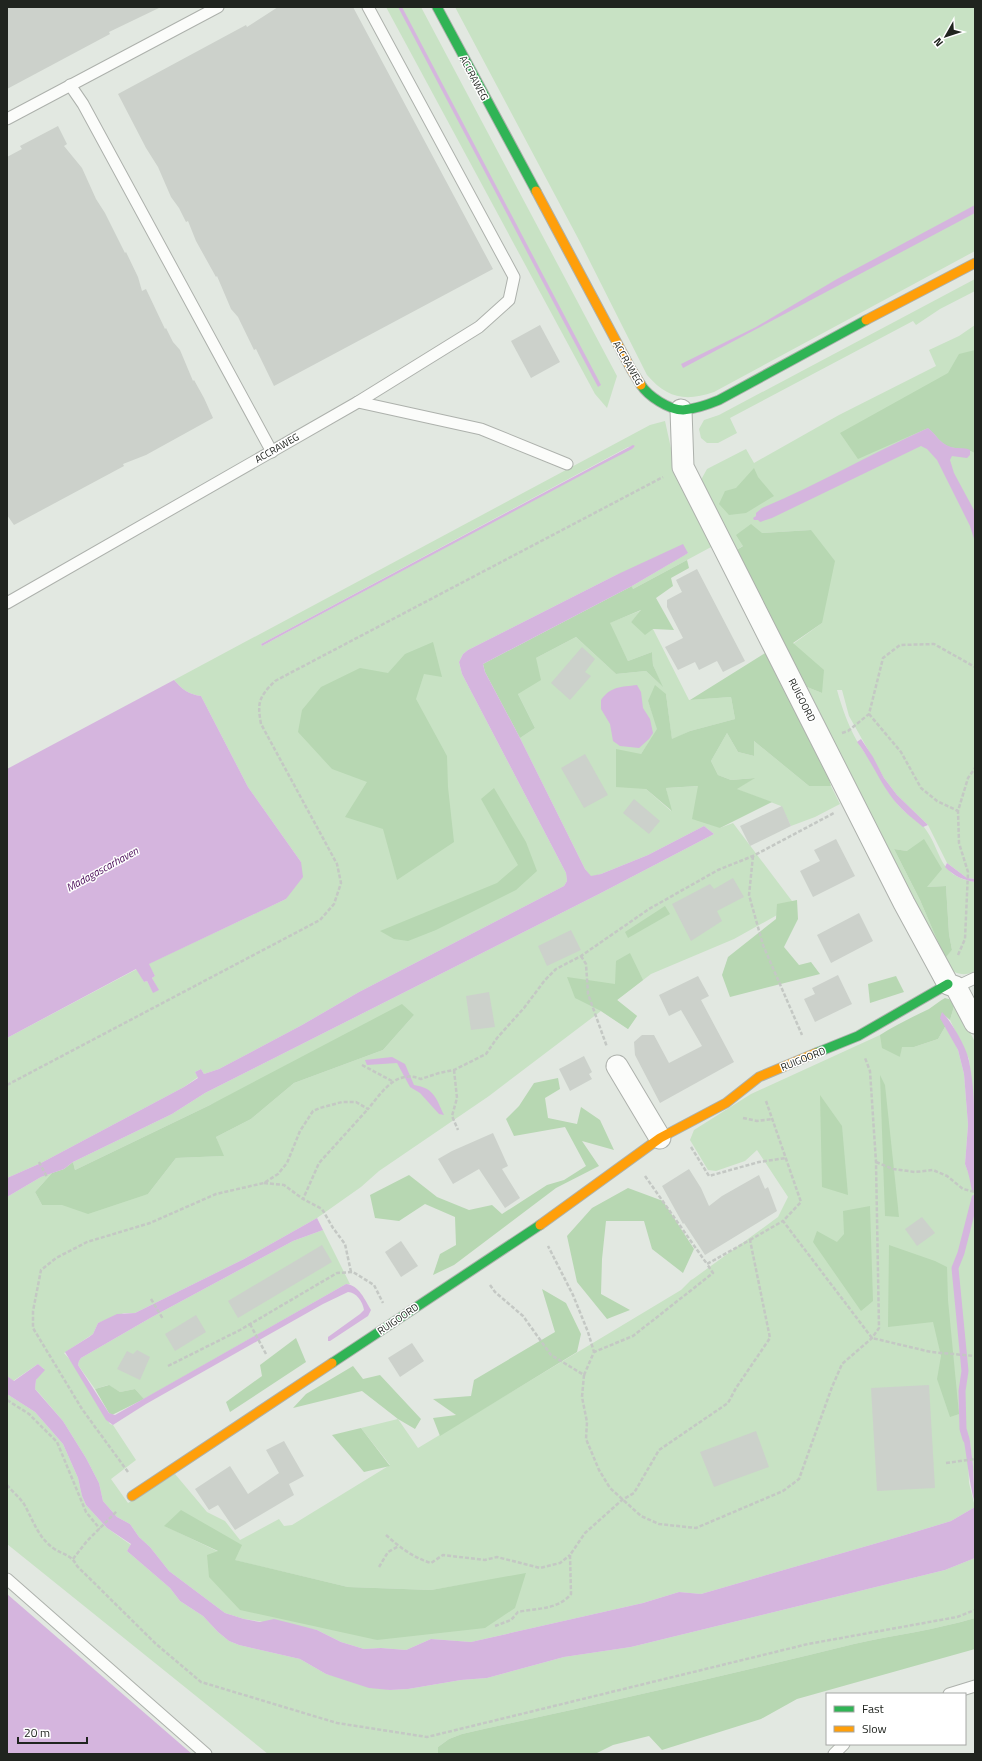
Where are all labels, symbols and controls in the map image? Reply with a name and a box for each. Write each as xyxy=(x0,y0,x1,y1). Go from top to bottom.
north arrow xyxy=(926,16,966,56)
text: N xyxy=(930,34,947,50)
street label: ACCRAWEG xyxy=(456,53,492,103)
street label: ACCRAWEG xyxy=(609,338,647,388)
street label: ACCRAWEG xyxy=(252,429,302,467)
street label: RUIGOORD xyxy=(785,676,819,724)
water label: Madagascarhaven xyxy=(63,842,141,895)
street label: RUIGOORD xyxy=(778,1043,828,1075)
street label: RUIGOORD xyxy=(374,1300,422,1338)
legend xyxy=(826,1693,966,1745)
text: Fast xyxy=(862,1699,885,1718)
scale bar xyxy=(18,1719,87,1745)
text: Slow xyxy=(862,1719,887,1738)
text: 20 m xyxy=(24,1723,50,1742)

